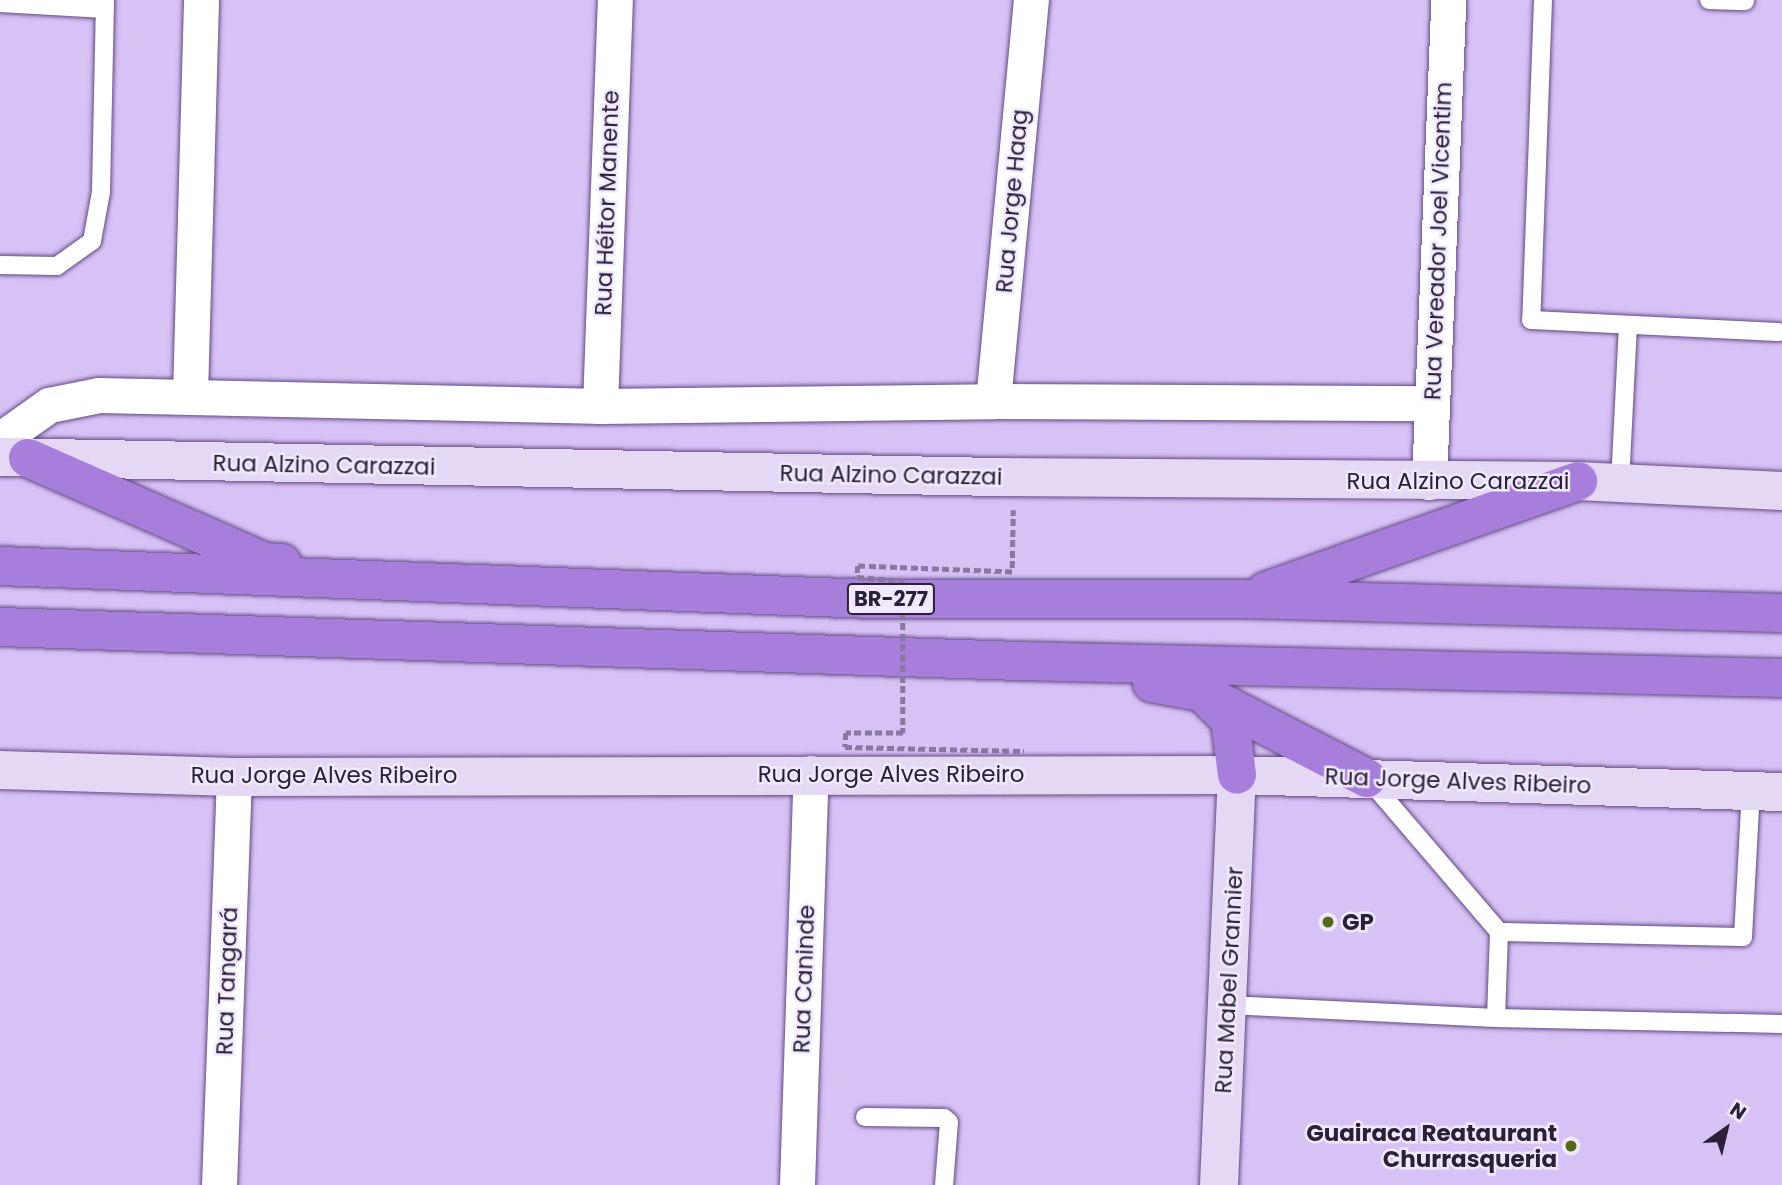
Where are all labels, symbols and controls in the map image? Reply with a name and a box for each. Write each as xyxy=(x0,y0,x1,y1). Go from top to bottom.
street label: Rua Vereador Joel Vicentim xyxy=(1419,81,1457,401)
street label: Rua Héitor Manente xyxy=(589,90,625,316)
street label: Rua Jorge Haag xyxy=(990,108,1034,294)
street label: Rua Alzino Carazzai xyxy=(212,449,436,481)
street label: Rua Alzino Carazzai xyxy=(779,459,1003,491)
street label: Rua Alzino Carazzai xyxy=(1347,467,1569,495)
road number: BR-277 xyxy=(846,582,936,616)
street label: Rua Jorge Alves Ribeiro xyxy=(758,760,1024,788)
street label: Rua Jorge Alves Ribeiro xyxy=(191,761,457,789)
street label: Rua Jorge Alves Ribeiro xyxy=(1324,763,1592,799)
street label: Rua Mabel Grannier xyxy=(1209,866,1249,1094)
street label: Rua Caninde xyxy=(788,904,820,1054)
street label: Rua Tangará xyxy=(211,906,243,1056)
place label: GP xyxy=(1342,908,1374,936)
marker: GP xyxy=(1320,914,1336,930)
north arrow xyxy=(1691,1094,1761,1164)
text: N xyxy=(1725,1096,1751,1126)
place label: Guairaca Reataurant Churrasqueria xyxy=(1306,1119,1557,1173)
marker: Guairaca Reataurant Churrasqueria xyxy=(1563,1138,1579,1154)

